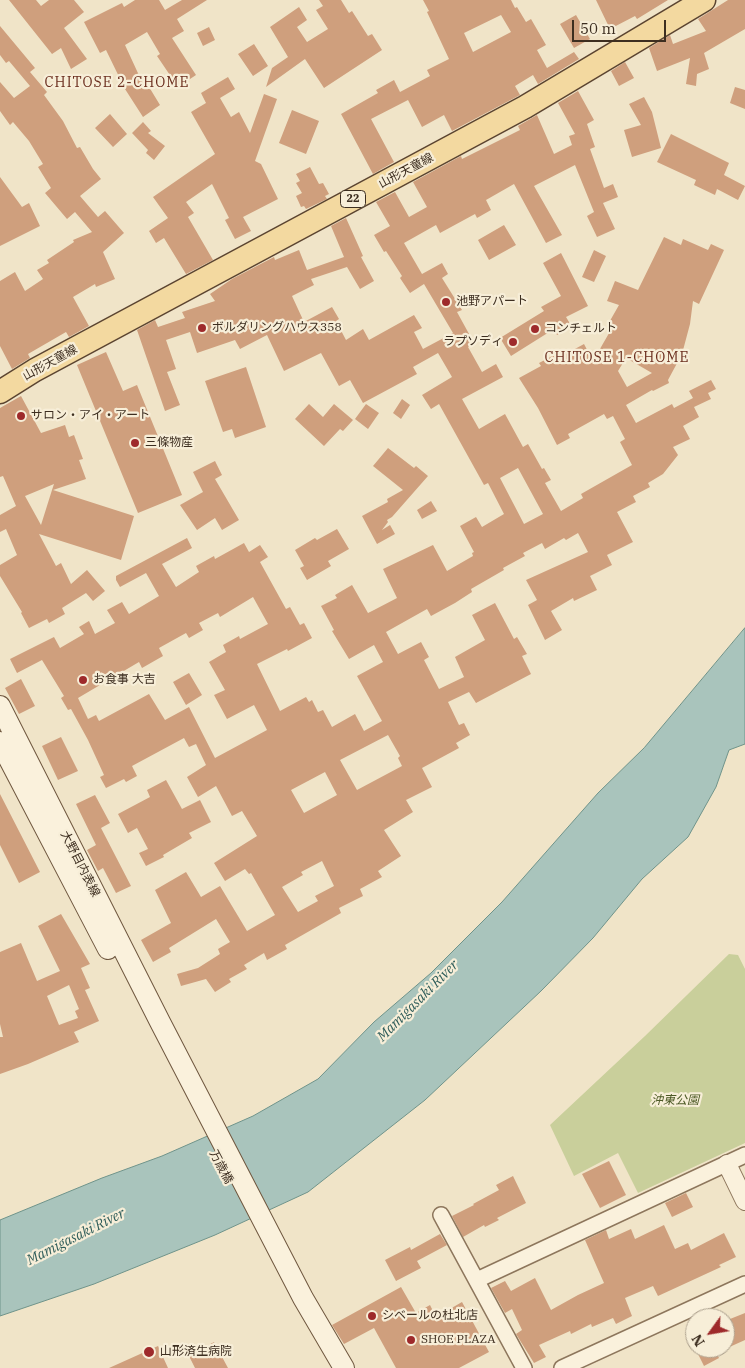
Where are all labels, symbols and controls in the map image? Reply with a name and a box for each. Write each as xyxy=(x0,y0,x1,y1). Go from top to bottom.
scale bar xyxy=(575,10,669,42)
text: 50 m xyxy=(580,19,616,38)
district label: CHITOSE 2-CHOME xyxy=(43,75,191,91)
street label: 山形天童線 xyxy=(376,151,436,191)
road number: 22 xyxy=(340,190,366,208)
place label: 池野アパート xyxy=(456,295,528,309)
marker: 池野アパート xyxy=(440,296,452,308)
place label: ボルダリングハウス358 xyxy=(212,321,342,335)
marker: ボルダリングハウス358 xyxy=(196,322,208,334)
place label: コンチェルト xyxy=(545,322,617,336)
marker: コンチェルト xyxy=(529,323,541,335)
place label: ラプソディ xyxy=(443,335,503,349)
marker: ラプソディ xyxy=(507,336,519,348)
street label: 山形天童線 xyxy=(20,342,80,384)
district label: CHITOSE 1-CHOME xyxy=(543,350,691,366)
place label: サロン・アイ・アート xyxy=(31,409,150,423)
marker: サロン・アイ・アート xyxy=(15,410,27,422)
place label: 三條物産 xyxy=(145,436,193,450)
marker: 三條物産 xyxy=(129,437,141,449)
place label: お食事 大吉 xyxy=(93,673,156,687)
marker: お食事 大吉 xyxy=(77,674,89,686)
street label: 大野目内表線 xyxy=(57,829,103,899)
water label: Mamigasaki River xyxy=(374,957,462,1045)
park label: 沖東公園 xyxy=(651,1094,699,1108)
street label: 万歳橋 xyxy=(206,1148,236,1186)
water label: Mamigasaki River xyxy=(24,1205,128,1269)
north arrow xyxy=(685,1308,735,1358)
place label: シベールの杜北店 xyxy=(382,1309,478,1323)
marker: シベールの杜北店 xyxy=(366,1310,378,1322)
text: N xyxy=(688,1331,709,1350)
place label: SHOE PLAZA xyxy=(421,1333,495,1347)
marker: SHOE PLAZA xyxy=(405,1334,417,1346)
marker: 山形済生病院 xyxy=(142,1345,156,1359)
place label: 山形済生病院 xyxy=(160,1345,232,1359)

